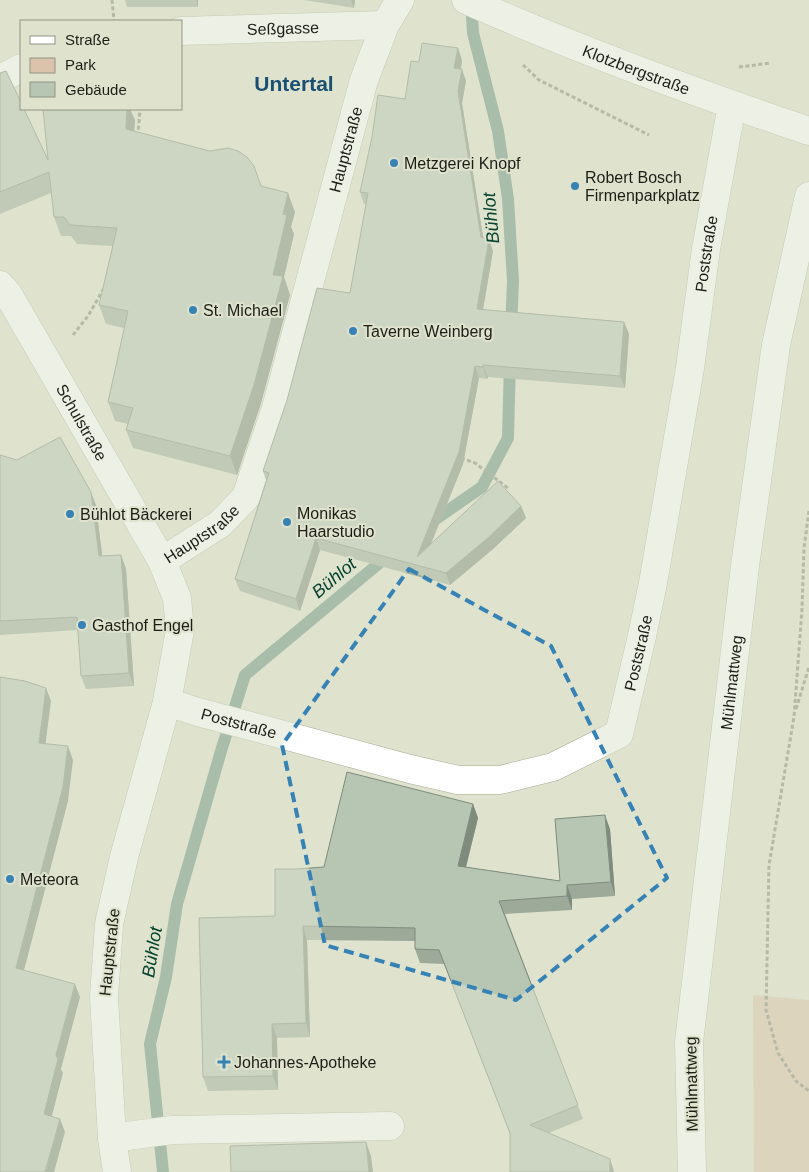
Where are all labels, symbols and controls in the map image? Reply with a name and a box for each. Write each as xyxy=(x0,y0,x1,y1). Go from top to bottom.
street label: Seßgasse xyxy=(247,19,319,38)
legend xyxy=(20,20,182,110)
text: Straße xyxy=(65,31,110,48)
street label: Klotzbergstraße xyxy=(580,42,692,98)
text: Park xyxy=(65,56,96,73)
district label: Untertal xyxy=(254,72,334,95)
text: Gebäude xyxy=(65,81,127,98)
street label: Hauptstraße xyxy=(326,105,366,194)
place label: Metzgerei Knopf xyxy=(404,155,521,172)
marker: Metzgerei Knopf xyxy=(388,157,400,169)
place label: Robert Bosch Firmenparkplatz xyxy=(585,169,700,204)
marker: Robert Bosch Firmenparkplatz xyxy=(569,180,581,192)
water label: Bühlot xyxy=(479,191,503,244)
street label: Poststraße xyxy=(692,214,721,293)
place label: St. Michael xyxy=(203,302,282,319)
marker: St. Michael xyxy=(187,304,199,316)
place label: Taverne Weinberg xyxy=(363,323,493,340)
marker: Taverne Weinberg xyxy=(347,325,359,337)
street label: Schulstraße xyxy=(53,381,110,464)
street label: Hauptstraße xyxy=(161,502,243,566)
place label: Monikas Haarstudio xyxy=(297,505,374,540)
place label: Bühlot Bäckerei xyxy=(80,506,192,523)
marker: Bühlot Bäckerei xyxy=(64,508,76,520)
marker: Monikas Haarstudio xyxy=(281,516,293,528)
water label: Bühlot xyxy=(308,553,361,602)
street label: Poststraße xyxy=(621,613,655,693)
place label: Gasthof Engel xyxy=(92,617,193,634)
marker: Gasthof Engel xyxy=(76,619,88,631)
street label: Mühlmattweg xyxy=(718,634,746,731)
street label: Poststraße xyxy=(199,705,279,742)
place label: Meteora xyxy=(20,871,79,888)
marker: Meteora xyxy=(4,873,16,885)
street label: Hauptstraße xyxy=(96,907,123,997)
water label: Bühlot xyxy=(138,924,166,979)
street label: Mühlmattweg xyxy=(682,1036,701,1132)
place label: Johannes-Apotheke xyxy=(234,1054,376,1071)
marker: Johannes-Apotheke xyxy=(218,1056,230,1068)

